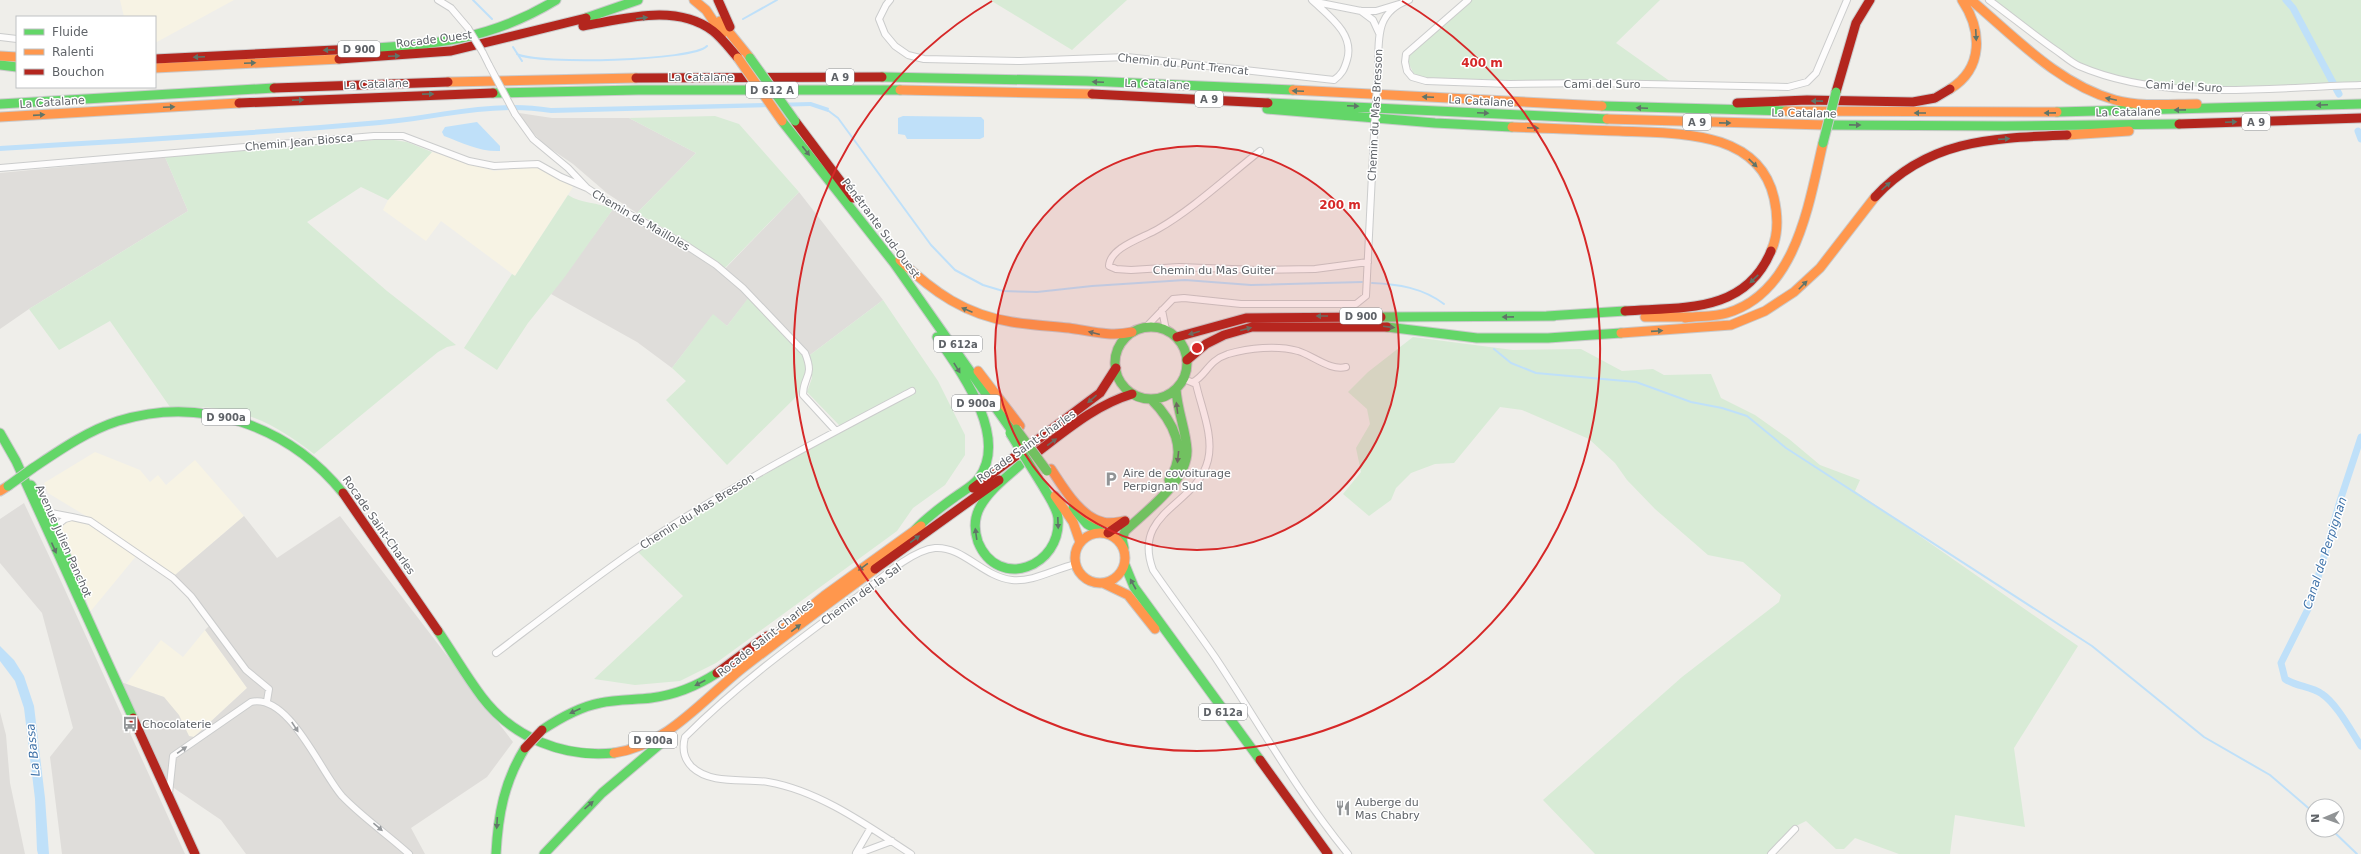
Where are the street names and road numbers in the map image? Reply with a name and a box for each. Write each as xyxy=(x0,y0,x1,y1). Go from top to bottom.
street label: Rocade Ouest xyxy=(395,28,473,51)
road number: D 900 xyxy=(338,41,380,57)
street label: Chemin du Mas Bresson xyxy=(1366,49,1385,181)
street label: Chemin du Punt Trencat xyxy=(1117,51,1250,78)
road number: A 9 xyxy=(826,69,854,85)
street label: La Catalane xyxy=(668,71,734,84)
street label: La Catalane xyxy=(343,77,409,92)
street label: La Catalane xyxy=(1124,77,1190,92)
street label: Cami del Suro xyxy=(1564,78,1641,91)
street label: Cami del Suro xyxy=(2145,78,2223,95)
road number: D 612 A xyxy=(746,82,798,98)
road number: A 9 xyxy=(1195,91,1223,107)
street label: La Catalane xyxy=(1448,93,1514,110)
street label: La Catalane xyxy=(19,94,85,111)
street label: La Catalane xyxy=(2095,105,2161,120)
street label: La Catalane xyxy=(1771,106,1837,121)
road number: A 9 xyxy=(1683,114,1711,130)
road number: A 9 xyxy=(2242,114,2270,130)
street label: Chemin Jean Biosca xyxy=(244,131,354,154)
street label: Pénétrante Sud-Ouest xyxy=(839,176,923,281)
street label: Chemin de Mailloles xyxy=(590,187,692,254)
street label: Chemin du Mas Guiter xyxy=(1153,264,1276,277)
road number: D 900 xyxy=(1340,308,1382,324)
road number: D 612a xyxy=(934,336,982,352)
road number: D 900a xyxy=(952,395,1000,411)
street label: Rocade Saint-Charles xyxy=(974,407,1078,485)
road number: D 900a xyxy=(202,409,250,425)
street label: Chemin du Mas Bresson xyxy=(638,471,757,552)
street label: Rocade Saint-Charles xyxy=(340,473,418,577)
street label: Avenue Julien Panchot xyxy=(33,483,95,600)
street label: Chemin del la Sal xyxy=(819,561,904,628)
street label: Rocade Saint-Charles xyxy=(715,597,816,680)
road number: D 612a xyxy=(1199,704,1247,720)
road number: D 900a xyxy=(629,732,677,748)

